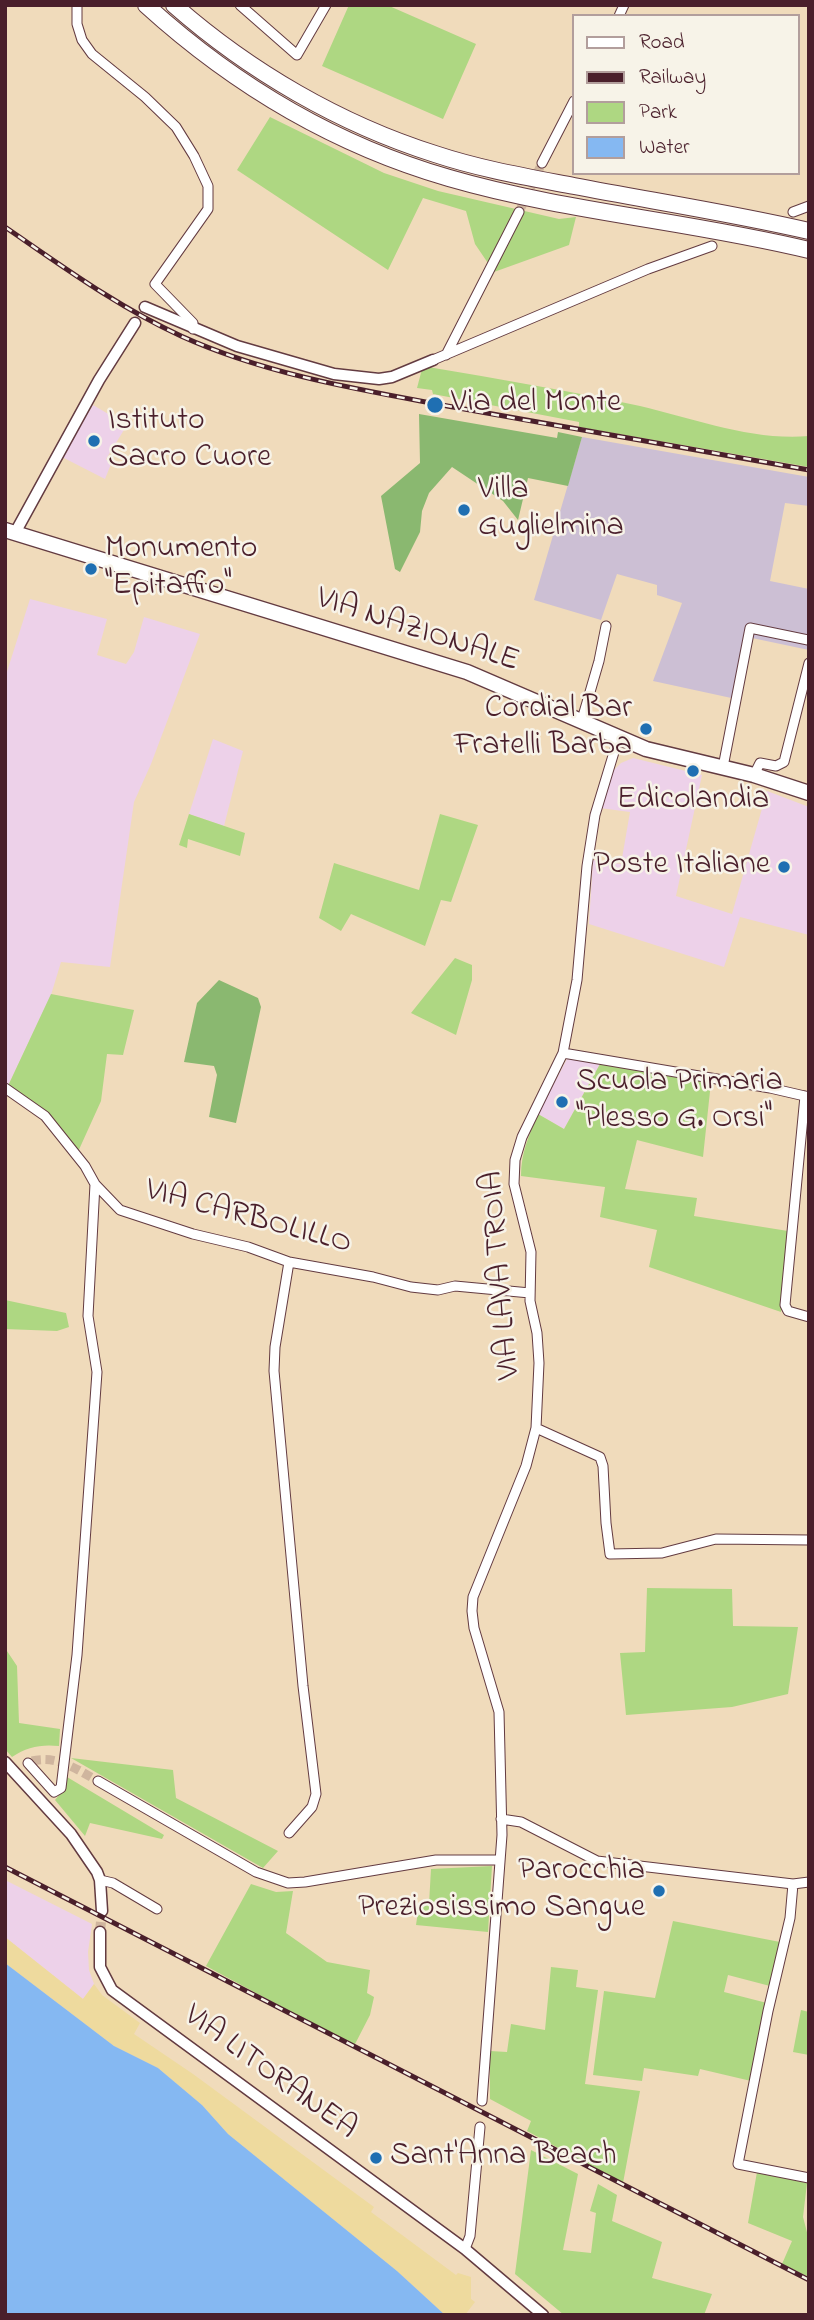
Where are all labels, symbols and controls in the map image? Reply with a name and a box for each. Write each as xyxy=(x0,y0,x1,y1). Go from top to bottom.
legend xyxy=(572,14,800,175)
text: Road xyxy=(639,28,685,58)
text: Railway xyxy=(639,63,706,93)
text: Park xyxy=(639,98,677,128)
text: Water xyxy=(639,133,690,163)
place label: Via del Monte xyxy=(451,386,621,424)
marker: Via del Monte xyxy=(425,395,445,415)
place label: Istituto Sacro Cuore xyxy=(108,404,271,479)
marker: Istituto Sacro Cuore xyxy=(86,433,102,449)
place label: Villa Guglielmina xyxy=(478,473,624,548)
marker: Villa Guglielmina xyxy=(456,502,472,518)
place label: Monumento "Epitaffio" xyxy=(105,532,257,607)
marker: Monumento "Epitaffio" xyxy=(83,561,99,577)
street label: VIA NAZIONALE xyxy=(311,581,523,683)
place label: Cordial Bar Fratelli Barba xyxy=(454,692,632,767)
marker: Cordial Bar Fratelli Barba xyxy=(638,721,654,737)
marker: Edicolandia xyxy=(685,763,701,779)
place label: Edicolandia xyxy=(617,783,769,821)
place label: Poste Italiane xyxy=(593,848,770,886)
marker: Poste Italiane xyxy=(776,859,792,875)
place label: Scuola Primaria "Plesso G. Orsi" xyxy=(576,1065,783,1140)
marker: Scuola Primaria "Plesso G. Orsi" xyxy=(554,1094,570,1110)
street label: VIA LAVA TROIA xyxy=(475,1169,531,1381)
street label: VIA CARBOLILLO xyxy=(141,1173,355,1265)
place label: Parocchia Preziosissimo Sangue xyxy=(358,1854,645,1929)
marker: Parocchia Preziosissimo Sangue xyxy=(651,1883,667,1899)
street label: VIA LITORANEA xyxy=(175,1998,363,2150)
place label: Sant'Anna Beach xyxy=(390,2139,617,2177)
marker: Sant'Anna Beach xyxy=(368,2150,384,2166)

